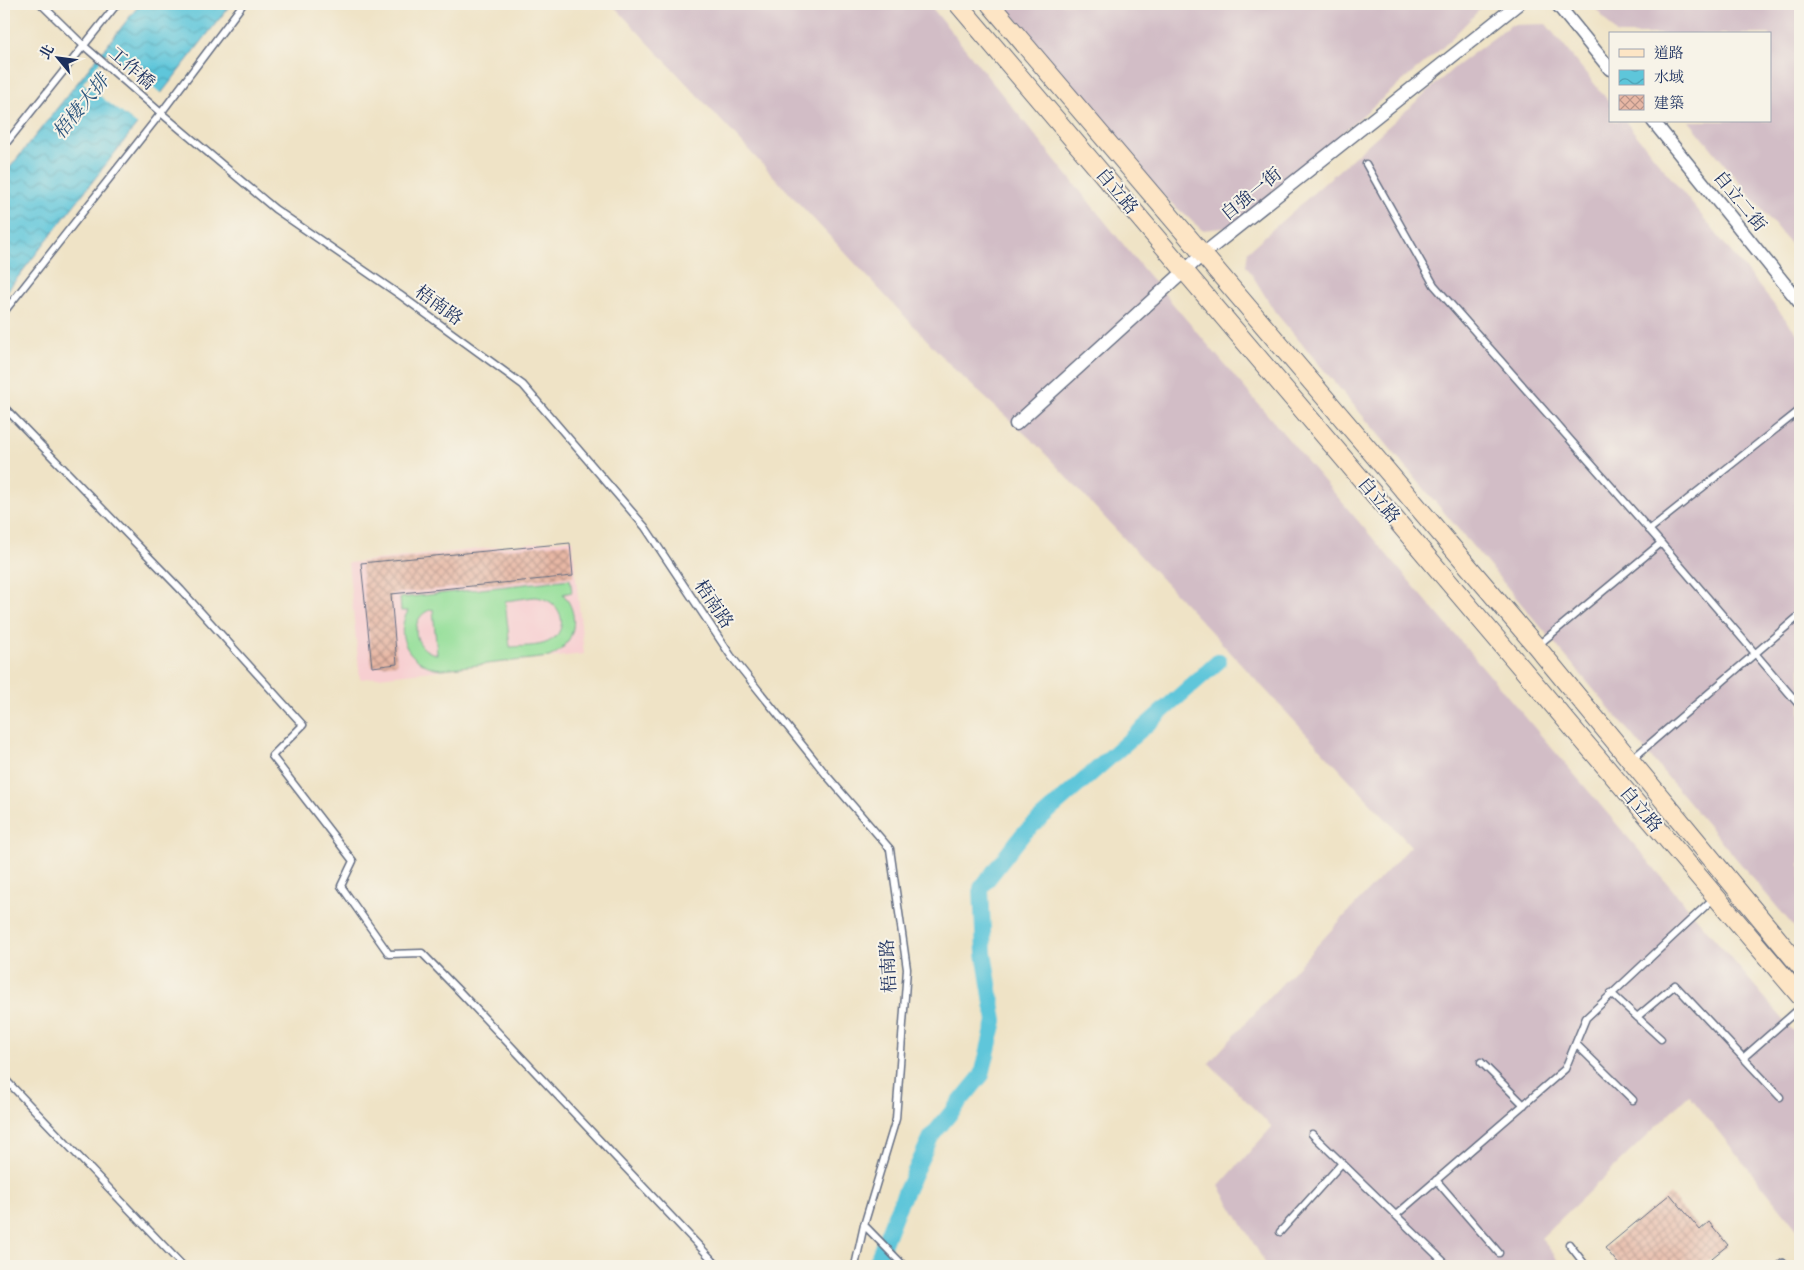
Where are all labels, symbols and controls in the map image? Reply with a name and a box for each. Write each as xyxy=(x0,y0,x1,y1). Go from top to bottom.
north arrow xyxy=(32,32,82,82)
legend xyxy=(1609,32,1772,122)
street label: 工作橋 xyxy=(103,40,162,96)
text: 北 xyxy=(34,41,59,63)
text: 道路 xyxy=(1654,42,1684,63)
water label: 梧棲大排 xyxy=(45,65,117,144)
text: 水域 xyxy=(1654,66,1684,87)
text: 建築 xyxy=(1654,92,1684,113)
street label: 自強一街 xyxy=(1214,160,1287,227)
street label: 自立路 xyxy=(1090,161,1145,220)
street label: 自立二街 xyxy=(1707,164,1774,237)
street label: 梧南路 xyxy=(410,278,469,331)
street label: 自立路 xyxy=(1352,470,1407,529)
street label: 梧南路 xyxy=(688,574,741,634)
street label: 自立路 xyxy=(1614,779,1669,838)
street label: 梧南路 xyxy=(873,938,902,994)

